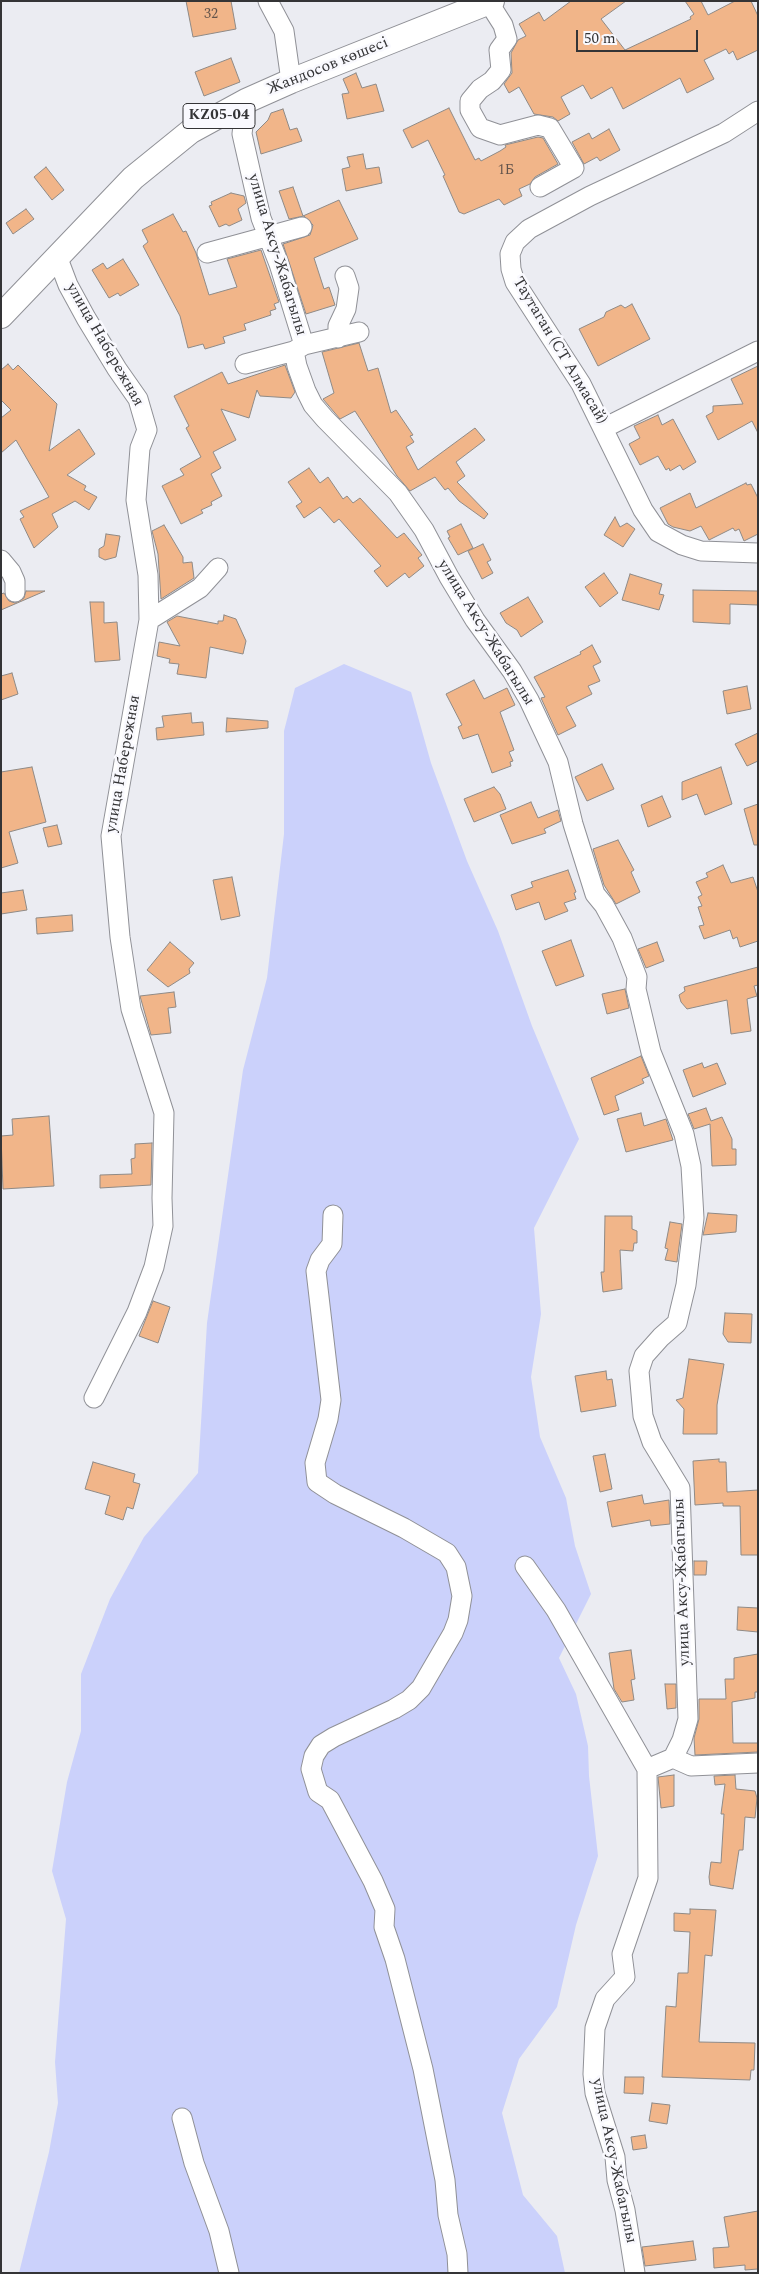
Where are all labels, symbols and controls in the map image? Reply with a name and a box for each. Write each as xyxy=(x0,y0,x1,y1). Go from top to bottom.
house number: 32 xyxy=(204,7,218,23)
scale bar xyxy=(579,20,702,52)
text: 50 m xyxy=(584,27,616,50)
street label: Жандосов көшесі xyxy=(265,34,391,100)
road number: KZ05-04 xyxy=(183,104,255,128)
house number: 1Б xyxy=(498,163,514,179)
street label: улица Аксу-Жабагылы xyxy=(242,172,310,338)
street label: Таутаган (СТ Алмасай) xyxy=(507,274,611,428)
street label: улица Набережная xyxy=(61,280,147,410)
street label: улица Аксу-Жабагылы xyxy=(432,557,538,709)
street label: улица Набережная xyxy=(102,694,146,834)
street label: улица Аксу-Жабагылы xyxy=(670,1498,696,1666)
street label: улица Аксу-Жабагылы xyxy=(586,2077,640,2245)

